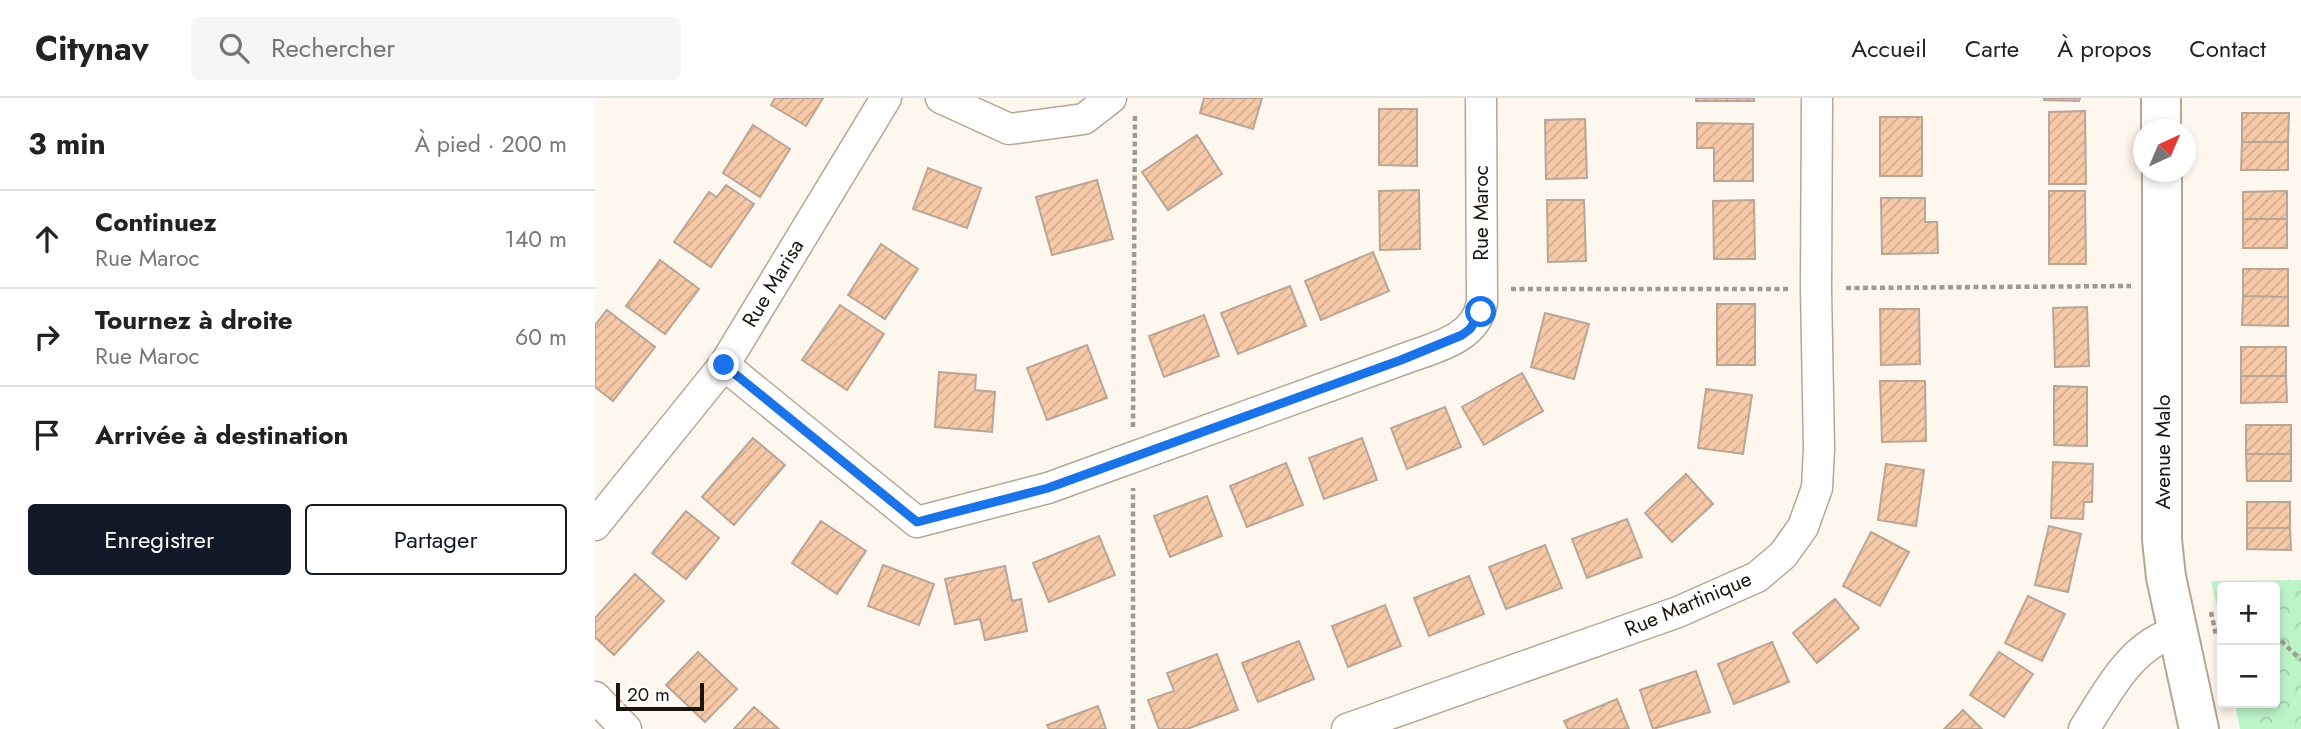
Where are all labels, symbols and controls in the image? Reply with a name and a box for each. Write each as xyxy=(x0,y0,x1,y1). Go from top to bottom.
search box xyxy=(191,17,681,80)
text: Citynav xyxy=(35,25,149,72)
icon: search xyxy=(215,29,253,67)
text: Rechercher xyxy=(271,29,395,67)
text: Accueil xyxy=(1851,31,1927,66)
text: Carte xyxy=(1965,31,2019,66)
text: À propos xyxy=(2057,31,2151,66)
text: Contact xyxy=(2189,31,2266,66)
north arrow xyxy=(2133,119,2196,182)
text: 3 min xyxy=(28,122,106,165)
text: À pied · 200 m xyxy=(415,127,567,161)
street label: Rue Maroc xyxy=(1466,165,1496,261)
text: Continuez xyxy=(95,203,217,241)
icon: ahead xyxy=(28,220,66,258)
text: 140 m xyxy=(505,222,567,256)
street label: Rue Marisa xyxy=(735,233,811,333)
text: Rue Maroc xyxy=(95,241,200,275)
route start xyxy=(1465,296,1496,327)
text: Tournez à droite xyxy=(95,301,293,339)
icon: right xyxy=(28,318,66,356)
text: 60 m xyxy=(515,320,567,354)
text: Rue Maroc xyxy=(95,339,200,373)
route end xyxy=(708,349,739,380)
street label: Avenue Malo xyxy=(2148,394,2178,510)
icon: arrive xyxy=(28,416,66,454)
text: Arrivée à destination xyxy=(95,416,348,454)
button: Enregistrer xyxy=(28,504,291,575)
button: Partager xyxy=(305,504,567,575)
street label: Rue Martinique xyxy=(1620,564,1756,644)
map controls xyxy=(2217,582,2280,708)
button: + xyxy=(2217,582,2280,645)
button: − xyxy=(2217,645,2280,708)
scale bar xyxy=(616,680,703,712)
text: 20 m xyxy=(627,681,670,708)

